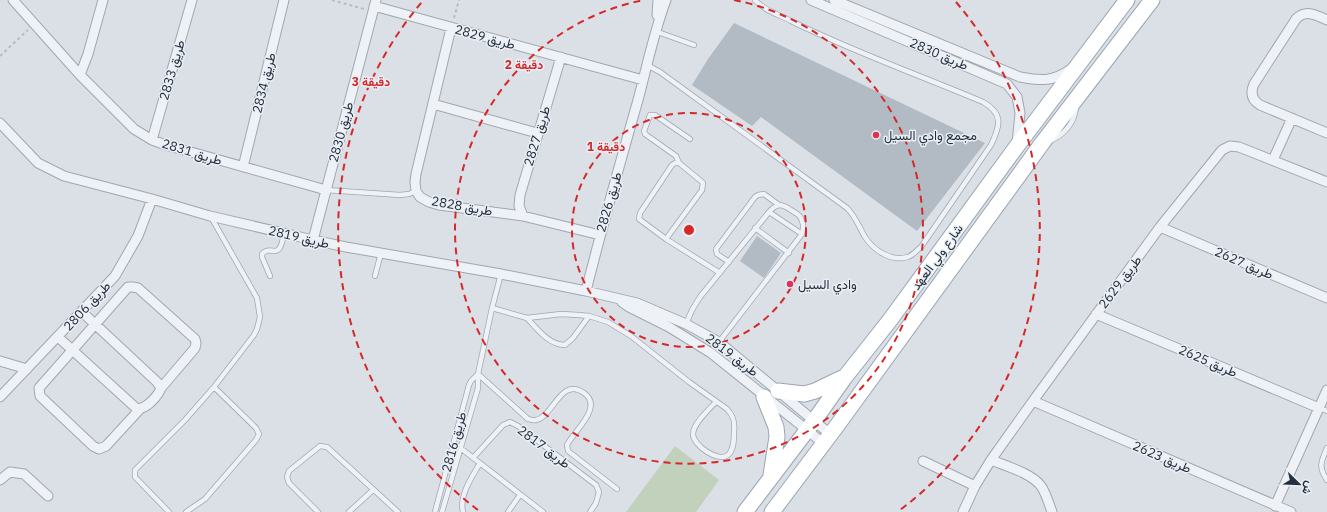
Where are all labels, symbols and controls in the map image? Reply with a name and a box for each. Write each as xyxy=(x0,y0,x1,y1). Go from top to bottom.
street label: طريق 2829 xyxy=(453,21,517,53)
street label: طريق 2830 xyxy=(907,34,971,74)
street label: طريق 2833 xyxy=(155,38,189,102)
street label: طريق 2834 xyxy=(248,51,280,115)
text: 2 دقيقة xyxy=(505,57,543,72)
text: 3 دقيقة xyxy=(352,74,390,89)
street label: طريق 2830 xyxy=(325,100,357,164)
street label: طريق 2827 xyxy=(520,104,554,168)
place label: مجمع وادي السيل xyxy=(884,127,977,146)
marker: مجمع وادي السيل xyxy=(871,130,881,140)
street label: طريق 2831 xyxy=(160,135,224,169)
text: 1 دقيقة xyxy=(587,139,625,154)
street label: طريق 2826 xyxy=(592,170,626,234)
street label: طريق 2828 xyxy=(430,192,494,220)
street label: شارع ولي العهد xyxy=(907,221,968,295)
street label: طريق 2819 xyxy=(267,222,331,252)
centre of rings xyxy=(682,223,696,237)
street label: طريق 2627 xyxy=(1212,243,1276,283)
street label: طريق 2629 xyxy=(1095,252,1145,312)
place label: وادي السيل xyxy=(798,276,857,295)
street label: طريق 2806 xyxy=(60,278,114,334)
marker: وادي السيل xyxy=(785,279,795,289)
street label: طريق 2819 xyxy=(702,330,762,380)
street label: طريق 2625 xyxy=(1176,341,1240,381)
street label: طريق 2816 xyxy=(438,410,470,474)
street label: طريق 2817 xyxy=(514,422,574,472)
street label: طريق 2623 xyxy=(1130,437,1194,477)
north arrow xyxy=(1279,464,1319,504)
text: ش xyxy=(1299,479,1317,497)

